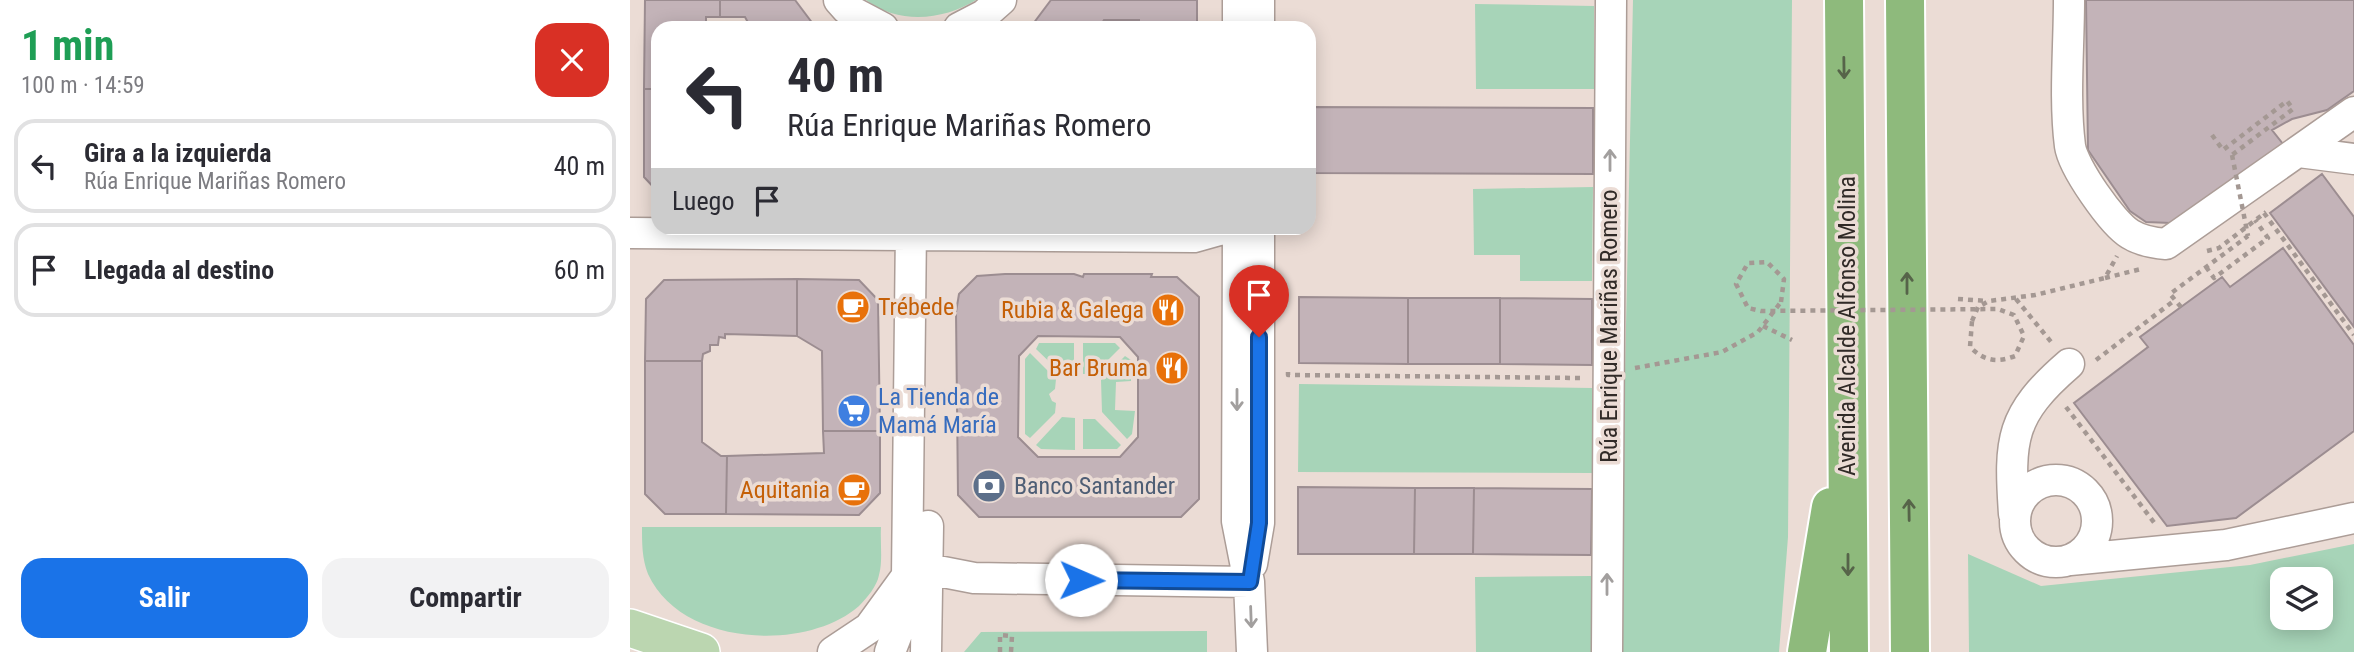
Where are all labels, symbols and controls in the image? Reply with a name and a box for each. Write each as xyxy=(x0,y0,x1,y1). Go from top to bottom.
text: 1 min xyxy=(21,21,114,70)
button: close xyxy=(535,23,609,97)
text: 40 m xyxy=(787,47,884,104)
icon: left xyxy=(672,49,763,140)
one-way arrow xyxy=(1838,56,1851,79)
text: 100 m · 14:59 xyxy=(21,72,145,99)
text: Rúa Enrique Mariñas Romero xyxy=(787,106,1151,144)
text: Gira a la izquierda xyxy=(84,138,272,168)
icon: left xyxy=(25,147,63,185)
one-way arrow xyxy=(1603,149,1617,172)
text: 40 m xyxy=(554,151,605,181)
text: Rúa Enrique Mariñas Romero xyxy=(84,168,346,195)
street label: Avenida Alcalde Alfonso Molina xyxy=(1833,176,1861,476)
icon: arrive xyxy=(748,182,786,220)
text: Luego xyxy=(672,186,734,216)
street label: Rúa Enrique Mariñas Romero xyxy=(1595,189,1623,463)
icon: arrive xyxy=(25,251,63,289)
text: Llegada al destino xyxy=(84,255,274,285)
text: 60 m xyxy=(554,255,605,285)
pin xyxy=(1229,265,1289,337)
one-way arrow xyxy=(1900,272,1913,295)
icon: arrive xyxy=(1240,276,1278,314)
cafe icon: Trébede xyxy=(834,288,872,326)
restaurant icon: Rubia & Galega xyxy=(1149,291,1187,329)
place label: Trébede xyxy=(878,293,954,321)
place label: Rubia & Galega xyxy=(1001,296,1144,324)
restaurant icon: Bar Bruma xyxy=(1153,349,1191,387)
place label: Bar Bruma xyxy=(1049,354,1148,382)
place label: La Tienda de Mamá María xyxy=(878,383,999,439)
one-way arrow xyxy=(1230,388,1244,411)
supermarket icon: La Tienda de Mamá María xyxy=(835,392,873,430)
bank icon: Banco Santander xyxy=(970,467,1008,505)
cafe icon: Aquitania xyxy=(835,471,873,509)
place label: Banco Santander xyxy=(1014,472,1175,500)
place label: Aquitania xyxy=(740,476,830,504)
one-way arrow xyxy=(1902,499,1915,522)
position arrow xyxy=(1044,543,1118,617)
one-way arrow xyxy=(1842,553,1855,576)
button: Salir xyxy=(21,558,308,638)
button: Compartir xyxy=(322,558,609,638)
map controls xyxy=(2270,567,2333,630)
button: layers xyxy=(2270,567,2333,630)
one-way arrow xyxy=(1600,573,1614,596)
one-way arrow xyxy=(1244,605,1257,628)

